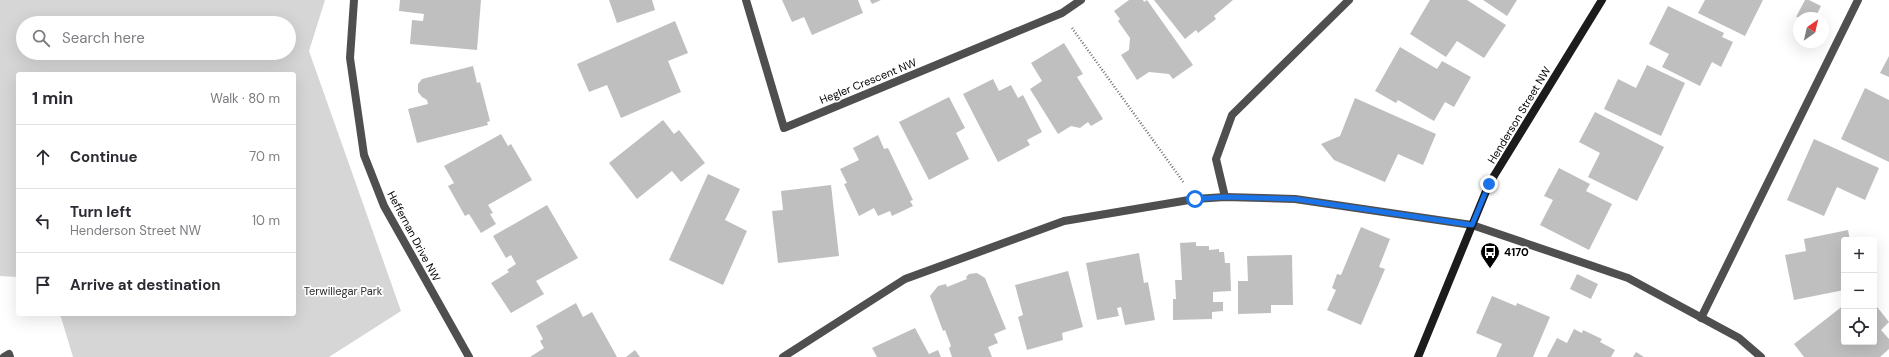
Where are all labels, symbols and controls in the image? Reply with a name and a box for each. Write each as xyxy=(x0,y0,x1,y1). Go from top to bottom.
north arrow xyxy=(1793,12,1829,48)
search box xyxy=(16,16,296,60)
icon: search xyxy=(30,27,52,49)
text: Search here xyxy=(62,28,145,48)
street label: Hegler Crescent NW xyxy=(817,55,919,107)
street label: Henderson Street NW xyxy=(1484,64,1554,166)
text: 1 min xyxy=(32,87,73,109)
text: Walk · 80 m xyxy=(210,90,280,107)
icon: ahead xyxy=(32,146,54,168)
text: Continue xyxy=(70,147,138,167)
text: 70 m xyxy=(249,148,280,165)
route end xyxy=(1480,175,1498,193)
street label: Heffernan Drive NW xyxy=(384,189,444,284)
route start xyxy=(1186,190,1204,208)
text: Turn left xyxy=(70,202,131,222)
icon: left xyxy=(32,210,54,232)
text: 10 m xyxy=(252,212,280,229)
text: Henderson Street NW xyxy=(70,222,201,239)
map controls xyxy=(1841,237,1877,345)
button: + xyxy=(1841,237,1877,273)
bus stop icon: 4170 xyxy=(1479,241,1501,269)
place label: 4170 xyxy=(1504,245,1529,259)
button: − xyxy=(1841,273,1877,309)
icon: arrive xyxy=(32,274,54,296)
text: Arrive at destination xyxy=(70,275,221,295)
park label: Terwillegar Park xyxy=(304,284,383,298)
button: locate xyxy=(1841,309,1877,345)

